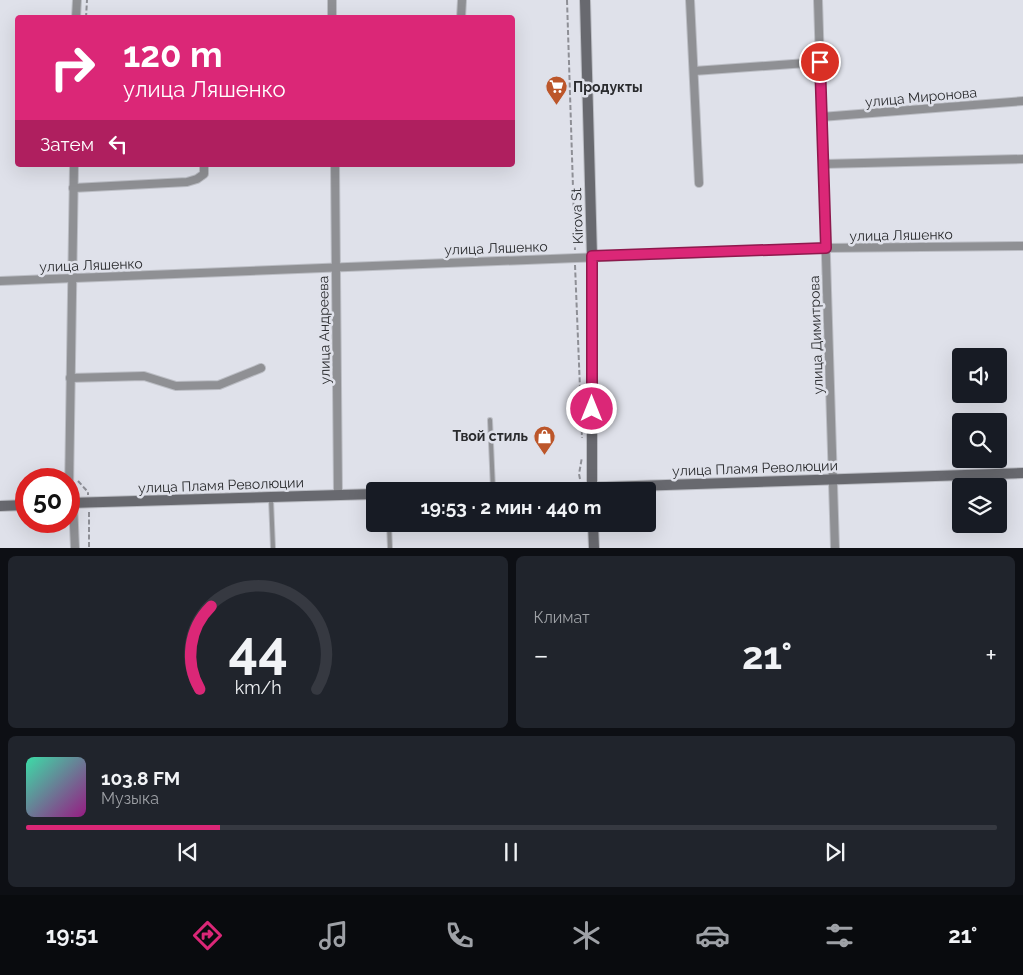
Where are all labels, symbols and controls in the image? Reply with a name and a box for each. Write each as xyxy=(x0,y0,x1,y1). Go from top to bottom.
text: 120 m xyxy=(123,34,223,75)
icon: right xyxy=(40,35,105,100)
pin xyxy=(799,41,841,83)
icon: arrive xyxy=(806,48,834,76)
supermarket icon: Продукты xyxy=(545,75,569,106)
text: улица Ляшенко xyxy=(123,76,285,102)
place label: Продукты xyxy=(573,79,643,95)
street label: улица Миронова xyxy=(864,84,978,110)
icon: left xyxy=(104,130,132,158)
text: Затем xyxy=(40,133,94,155)
street label: Kirova St xyxy=(568,187,586,244)
street label: улица Ляшенко xyxy=(849,226,953,244)
street label: улица Ляшенко xyxy=(444,238,548,258)
street label: улица Ляшенко xyxy=(39,255,143,275)
street label: улица Димитрова xyxy=(806,275,826,395)
street label: улица Андреева xyxy=(315,276,333,384)
map controls xyxy=(952,348,1007,533)
button: sound xyxy=(952,348,1007,403)
position arrow xyxy=(565,382,617,434)
button: search xyxy=(952,413,1007,468)
shop icon: Твой стиль xyxy=(532,424,556,455)
place label: Твой стиль xyxy=(452,428,529,444)
street label: улица Пламя Революции xyxy=(672,457,838,479)
speed limit sign: 50 xyxy=(15,468,80,533)
street label: улица Пламя Революции xyxy=(138,474,304,496)
button: layers xyxy=(952,478,1007,533)
text: 19:53 · 2 мин · 440 m xyxy=(420,496,602,518)
text: Климат xyxy=(534,608,590,627)
text: 44 xyxy=(228,619,287,680)
text: 21° xyxy=(742,633,792,678)
text: − xyxy=(534,639,549,672)
text: + xyxy=(985,639,997,672)
text: km/h xyxy=(234,677,281,698)
text: 103.8 FM xyxy=(101,767,180,789)
text: Музыка xyxy=(101,789,159,808)
icon: previous xyxy=(174,838,202,866)
icon: pause xyxy=(497,838,525,866)
icon: next xyxy=(821,838,849,866)
icon: directions xyxy=(190,918,225,953)
icon: music xyxy=(316,918,351,953)
icon: phone xyxy=(442,918,477,953)
icon: climate xyxy=(569,918,604,953)
icon: car xyxy=(695,918,730,953)
icon: filters xyxy=(822,918,857,953)
text: 19:51 xyxy=(46,922,98,948)
text: 21° xyxy=(948,922,977,948)

